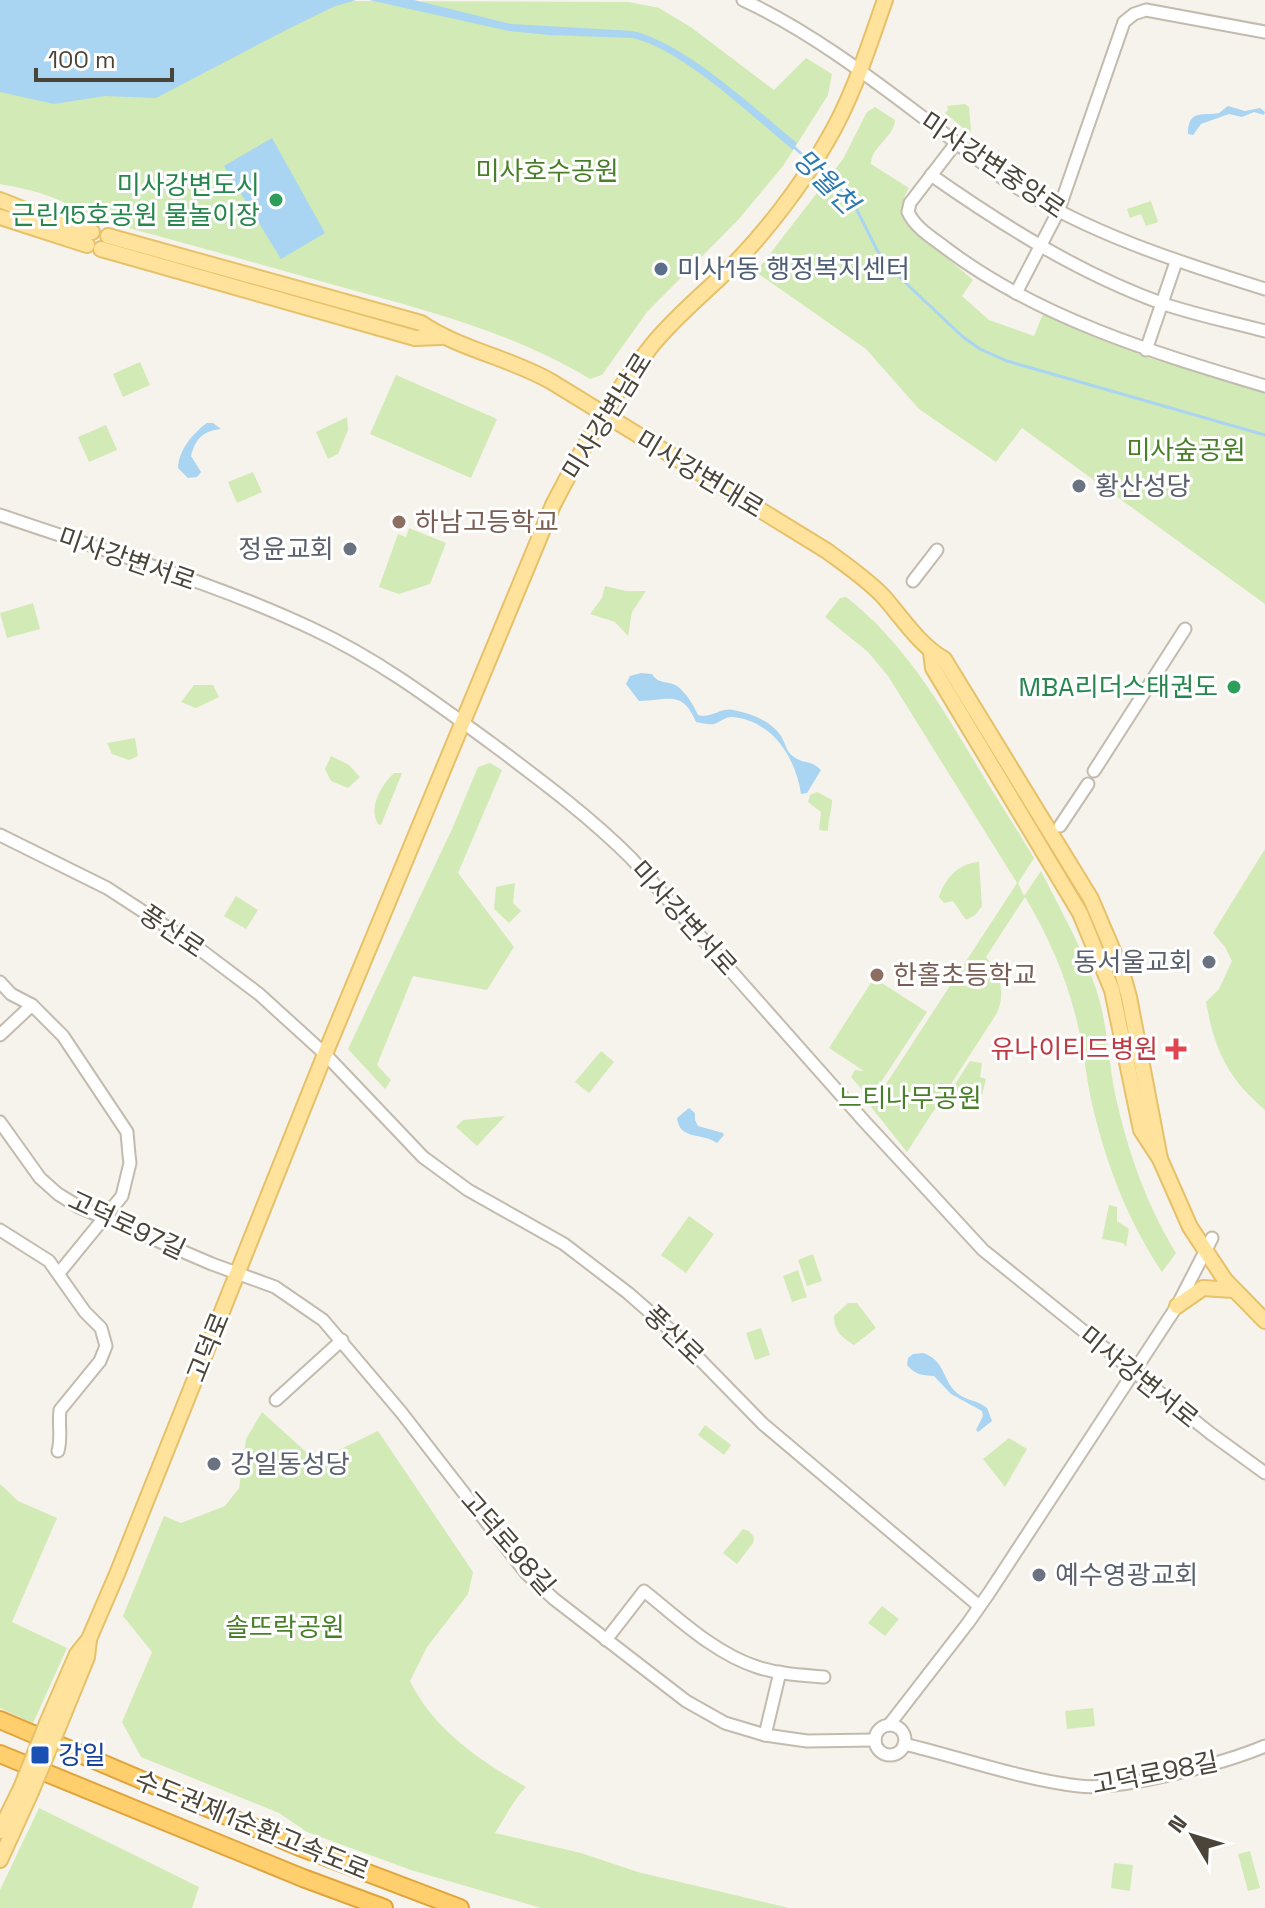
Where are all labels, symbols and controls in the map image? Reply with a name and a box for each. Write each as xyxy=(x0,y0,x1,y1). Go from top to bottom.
scale bar xyxy=(36,32,172,82)
text: 100 m xyxy=(48,44,116,75)
street label: 미사강변중앙로 xyxy=(914,104,1072,226)
water label: 망월천 xyxy=(786,141,868,223)
park label: 미사호수공원 xyxy=(475,154,619,188)
place label: 미사강변도시 근린15호공원 물놀이장 xyxy=(12,168,260,232)
marker: 미사강변도시 근린15호공원 물놀이장 xyxy=(267,191,285,209)
place label: 미사1동 행정복지센터 xyxy=(677,252,910,286)
marker: 미사1동 행정복지센터 xyxy=(652,260,670,278)
street label: 미사강변남로 xyxy=(555,346,659,486)
street label: 미사강변대로 xyxy=(630,422,770,526)
park label: 미사숲공원 xyxy=(1126,433,1246,467)
place label: 황산성당 xyxy=(1095,469,1191,503)
marker: 황산성당 xyxy=(1070,477,1088,495)
place label: 하남고등학교 xyxy=(415,505,559,539)
marker: 하남고등학교 xyxy=(390,513,408,531)
street label: 미사강변서로 xyxy=(54,520,200,598)
place label: 정윤교회 xyxy=(238,532,334,566)
marker: 정윤교회 xyxy=(341,540,359,558)
place label: MBA리더스태권도 xyxy=(1019,670,1218,704)
marker: MBA리더스태권도 xyxy=(1225,678,1243,696)
street label: 미사강변서로 xyxy=(623,853,745,983)
street label: 풍산로 xyxy=(133,897,211,965)
place label: 동서울교회 xyxy=(1073,945,1193,979)
marker: 동서울교회 xyxy=(1200,953,1218,971)
place label: 한홀초등학교 xyxy=(893,958,1037,992)
marker: 한홀초등학교 xyxy=(868,966,886,984)
place label: 유나이티드병원 xyxy=(991,1032,1158,1066)
marker: 유나이티드병원 xyxy=(1165,1038,1187,1060)
park label: 느티나무공원 xyxy=(838,1081,982,1115)
street label: 고덕로97길 xyxy=(63,1183,191,1267)
street label: 풍산로 xyxy=(636,1298,712,1372)
street label: 고덕로 xyxy=(179,1307,237,1387)
street label: 미사강변서로 xyxy=(1073,1319,1205,1435)
place label: 강일동성당 xyxy=(230,1447,350,1481)
marker: 강일동성당 xyxy=(205,1455,223,1473)
street label: 고덕로98길 xyxy=(453,1484,563,1602)
place label: 예수영광교회 xyxy=(1055,1558,1199,1592)
marker: 예수영광교회 xyxy=(1030,1566,1048,1584)
park label: 솔뜨락공원 xyxy=(225,1610,345,1644)
place label: 강일 xyxy=(58,1738,106,1772)
marker: 강일 xyxy=(29,1744,51,1766)
street label: 고덕로98길 xyxy=(1089,1744,1221,1802)
street label: 수도권제1순환고속도로 xyxy=(130,1762,374,1888)
north arrow xyxy=(1153,1796,1233,1876)
text: N xyxy=(1162,1809,1193,1838)

